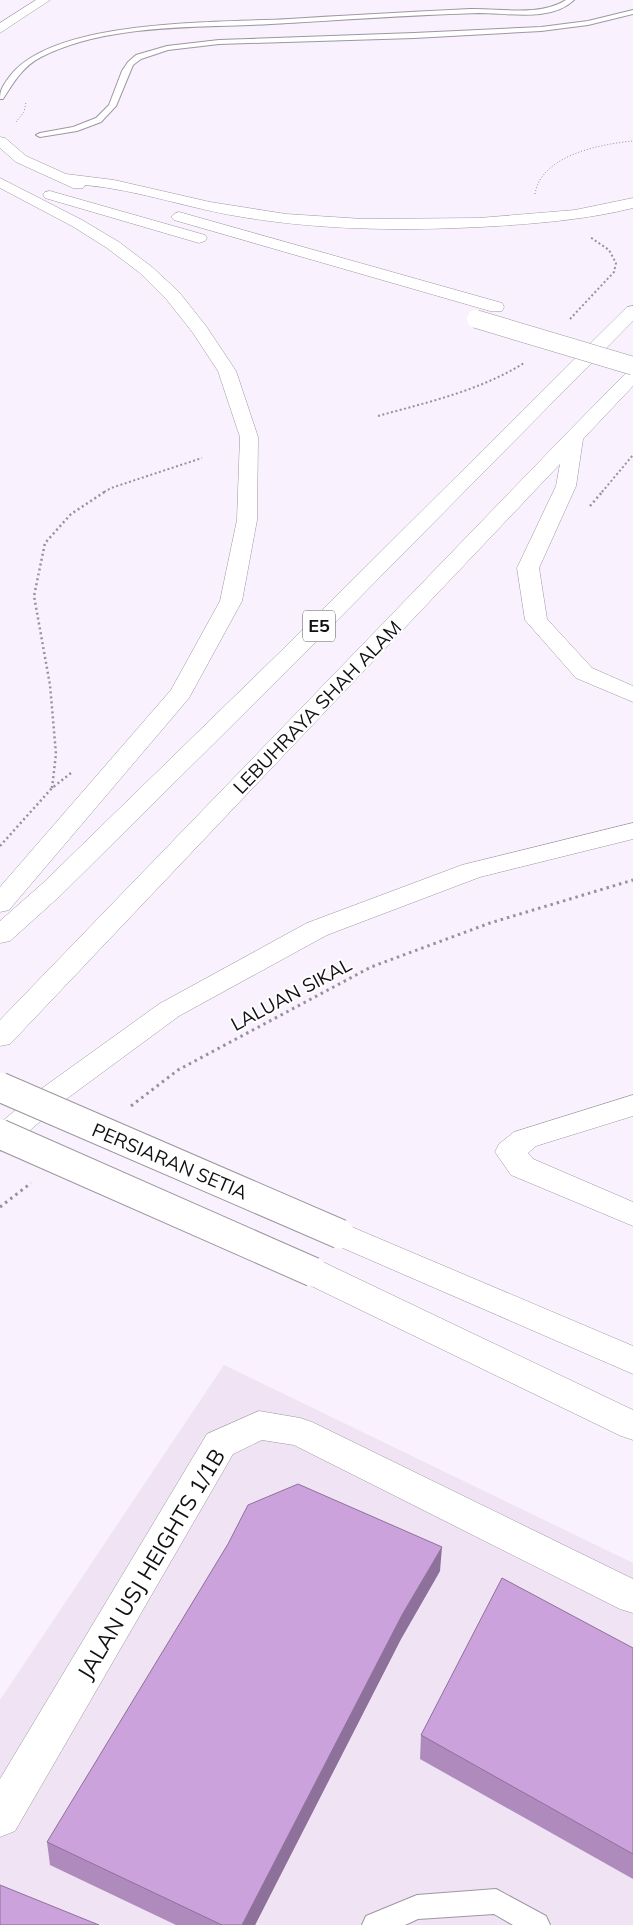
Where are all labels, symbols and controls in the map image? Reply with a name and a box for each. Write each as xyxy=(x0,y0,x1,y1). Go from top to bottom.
road number: E5 xyxy=(303,610,335,642)
street label: LEBUHRAYA SHAH ALAM xyxy=(228,615,406,799)
street label: LALUAN SIKAL xyxy=(227,952,356,1036)
street label: PERSIARAN SETIA xyxy=(89,1117,251,1205)
street label: JALAN USJ HEIGHTS 1/1B xyxy=(71,1444,231,1684)

